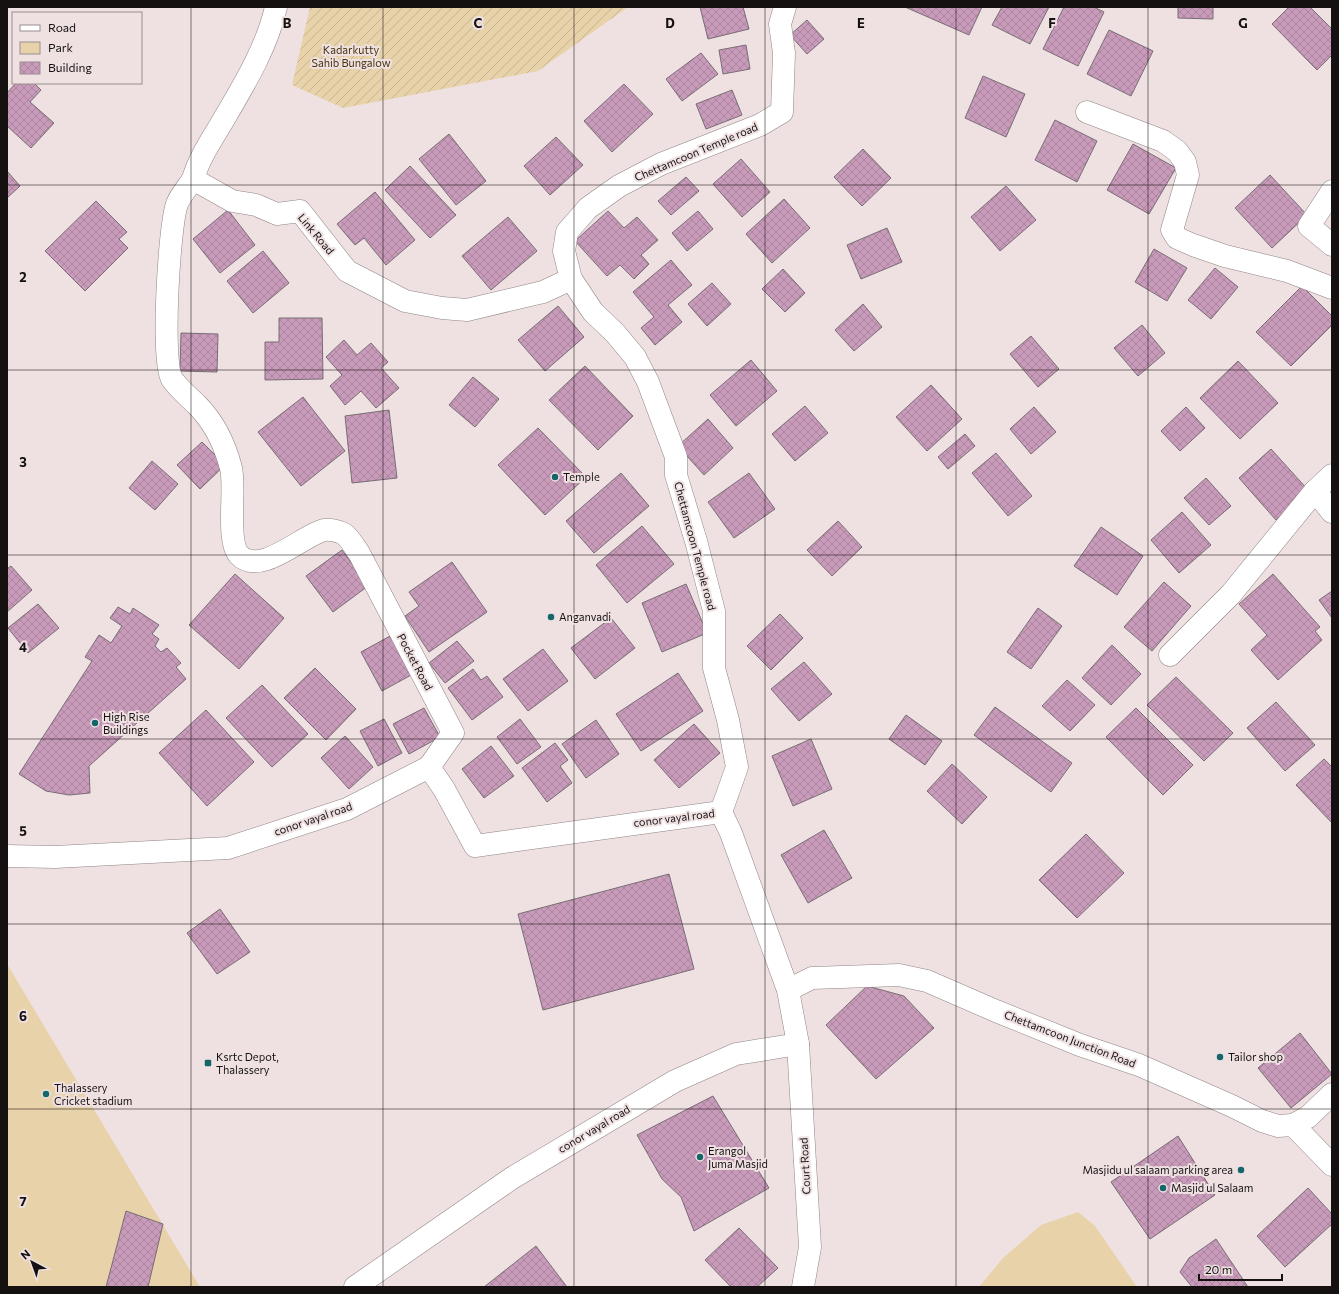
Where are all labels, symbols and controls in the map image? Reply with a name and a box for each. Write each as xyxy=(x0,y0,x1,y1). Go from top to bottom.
legend xyxy=(12,12,142,84)
text: B xyxy=(283,15,292,31)
text: C xyxy=(474,15,483,31)
text: D xyxy=(665,15,675,31)
text: E xyxy=(857,15,865,31)
text: F xyxy=(1048,15,1056,31)
text: G xyxy=(1238,15,1248,31)
text: Road xyxy=(48,20,76,34)
text: Park xyxy=(48,40,74,54)
park label: Kadarkutty Sahib Bungalow xyxy=(311,43,391,69)
text: Building xyxy=(48,60,92,74)
street label: Chettamcoon Temple road xyxy=(632,120,759,183)
street label: Link Road xyxy=(296,211,337,257)
text: 2 xyxy=(19,269,27,285)
text: 3 xyxy=(19,454,27,470)
place label: Temple xyxy=(563,470,600,483)
marker: Temple xyxy=(550,472,560,482)
street label: Chettamcoon Temple road xyxy=(672,480,719,612)
place label: Anganvadi xyxy=(559,610,611,623)
marker: Anganvadi xyxy=(546,612,556,622)
street label: Pocket Road xyxy=(395,631,436,692)
text: 4 xyxy=(19,639,27,655)
place label: High Rise Buildings xyxy=(103,710,150,736)
marker: High Rise Buildings xyxy=(90,718,100,728)
street label: conor vayal road xyxy=(272,799,354,838)
street label: conor vayal road xyxy=(633,806,715,829)
text: 5 xyxy=(19,823,27,839)
street label: Chettamcoon Junction Road xyxy=(1002,1007,1138,1071)
text: 6 xyxy=(19,1008,27,1024)
place label: Ksrtc Depot, Thalassery xyxy=(216,1050,279,1076)
place label: Tailor shop xyxy=(1228,1050,1283,1063)
marker: Tailor shop xyxy=(1215,1052,1225,1062)
marker: Ksrtc Depot, Thalassery xyxy=(203,1058,213,1068)
place label: Thalassery Cricket stadium xyxy=(54,1081,132,1107)
marker: Thalassery Cricket stadium xyxy=(41,1089,51,1099)
street label: conor vayal road xyxy=(555,1102,632,1155)
street label: Court Road xyxy=(797,1137,812,1195)
place label: Erangol Juma Masjid xyxy=(708,1144,768,1171)
marker: Erangol Juma Masjid xyxy=(695,1152,705,1162)
place label: Masjidu ul salaam parking area xyxy=(1082,1163,1233,1176)
marker: Masjidu ul salaam parking area xyxy=(1236,1165,1246,1175)
place label: Masjid ul Salaam xyxy=(1171,1181,1253,1194)
marker: Masjid ul Salaam xyxy=(1158,1183,1168,1193)
text: 7 xyxy=(19,1193,27,1209)
north arrow xyxy=(12,1242,52,1282)
text: N xyxy=(18,1246,32,1262)
scale bar xyxy=(1199,1256,1282,1282)
text: 20 m xyxy=(1205,1262,1232,1276)

